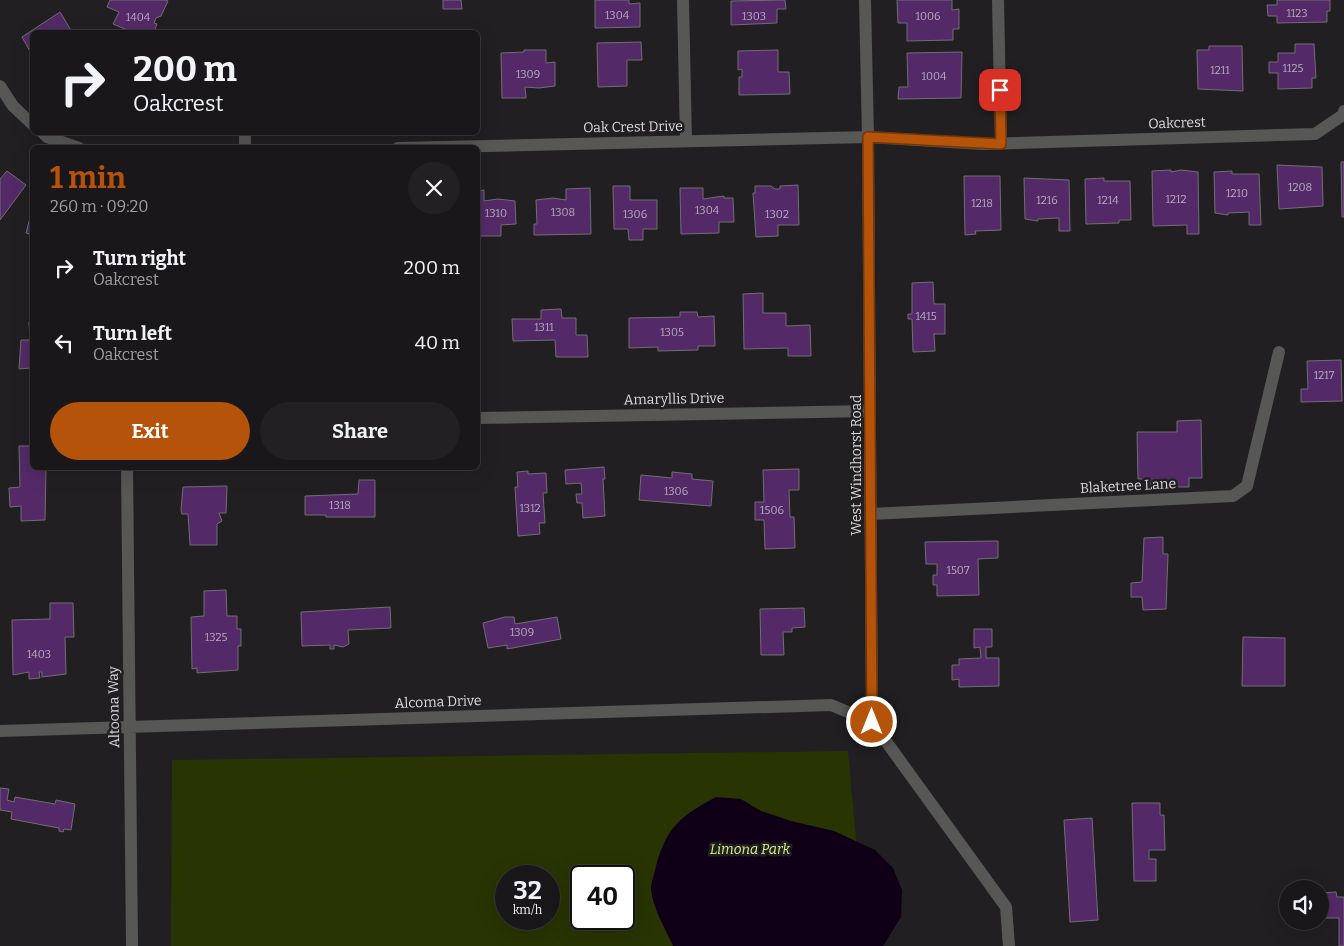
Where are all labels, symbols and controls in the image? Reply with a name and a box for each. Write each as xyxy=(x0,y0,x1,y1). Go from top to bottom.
house number: 1123 xyxy=(1286,7,1308,20)
house number: 1304 xyxy=(605,9,630,22)
house number: 1303 xyxy=(742,10,766,23)
house number: 1006 xyxy=(915,10,941,23)
house number: 1404 xyxy=(126,11,151,24)
text: 200 m xyxy=(133,48,237,90)
icon: right xyxy=(50,50,115,115)
house number: 1125 xyxy=(1283,62,1304,75)
house number: 1211 xyxy=(1210,64,1230,77)
house number: 1309 xyxy=(516,68,540,81)
pin xyxy=(979,69,1021,111)
house number: 1004 xyxy=(922,70,947,83)
icon: arrive xyxy=(986,76,1014,104)
text: Oakcrest xyxy=(133,90,223,117)
street label: Oakcrest xyxy=(1148,114,1206,132)
street label: Oak Crest Drive xyxy=(583,118,683,136)
text: 1 min xyxy=(50,160,126,196)
button: close xyxy=(408,162,460,214)
house number: 1208 xyxy=(1288,181,1312,194)
house number: 1210 xyxy=(1226,187,1248,200)
house number: 1212 xyxy=(1166,193,1186,206)
house number: 1216 xyxy=(1036,194,1058,207)
house number: 1214 xyxy=(1097,194,1119,207)
text: 260 m · 09:20 xyxy=(50,197,149,216)
house number: 1218 xyxy=(971,197,993,210)
house number: 1304 xyxy=(695,204,720,217)
house number: 1308 xyxy=(551,206,575,219)
house number: 1310 xyxy=(485,207,507,220)
house number: 1306 xyxy=(623,208,647,221)
house number: 1302 xyxy=(765,208,789,221)
text: Turn right xyxy=(93,247,186,270)
icon: right xyxy=(50,254,78,282)
text: 200 m xyxy=(403,256,460,279)
text: Oakcrest xyxy=(93,270,159,289)
house number: 1415 xyxy=(915,310,937,323)
house number: 1311 xyxy=(534,321,554,334)
text: Turn left xyxy=(93,322,172,345)
house number: 1305 xyxy=(660,326,684,339)
icon: left xyxy=(50,329,78,357)
text: 40 m xyxy=(415,331,460,354)
text: Oakcrest xyxy=(93,345,159,364)
house number: 1217 xyxy=(1314,369,1335,382)
street label: Amaryllis Drive xyxy=(624,390,724,408)
street label: West Windhorst Road xyxy=(848,395,865,535)
button: Exit xyxy=(50,402,250,460)
button: Share xyxy=(260,402,460,460)
street label: Blaketree Lane xyxy=(1080,475,1176,497)
house number: 1306 xyxy=(664,485,688,498)
house number: 1318 xyxy=(329,499,351,512)
house number: 1312 xyxy=(519,502,541,515)
house number: 1506 xyxy=(760,504,784,517)
house number: 1507 xyxy=(947,564,970,577)
house number: 1309 xyxy=(510,626,534,639)
house number: 1325 xyxy=(205,631,227,644)
house number: 1403 xyxy=(27,648,51,661)
street label: Altoona Way xyxy=(105,665,123,748)
street label: Alcoma Drive xyxy=(394,692,482,712)
position arrow xyxy=(845,695,897,747)
park label: Limona Park xyxy=(710,841,791,858)
speed limit sign: 40 xyxy=(570,865,635,930)
text: 32 xyxy=(513,876,542,906)
map controls xyxy=(1279,880,1329,930)
button: sound xyxy=(1279,880,1329,930)
text: km/h xyxy=(513,903,542,917)

